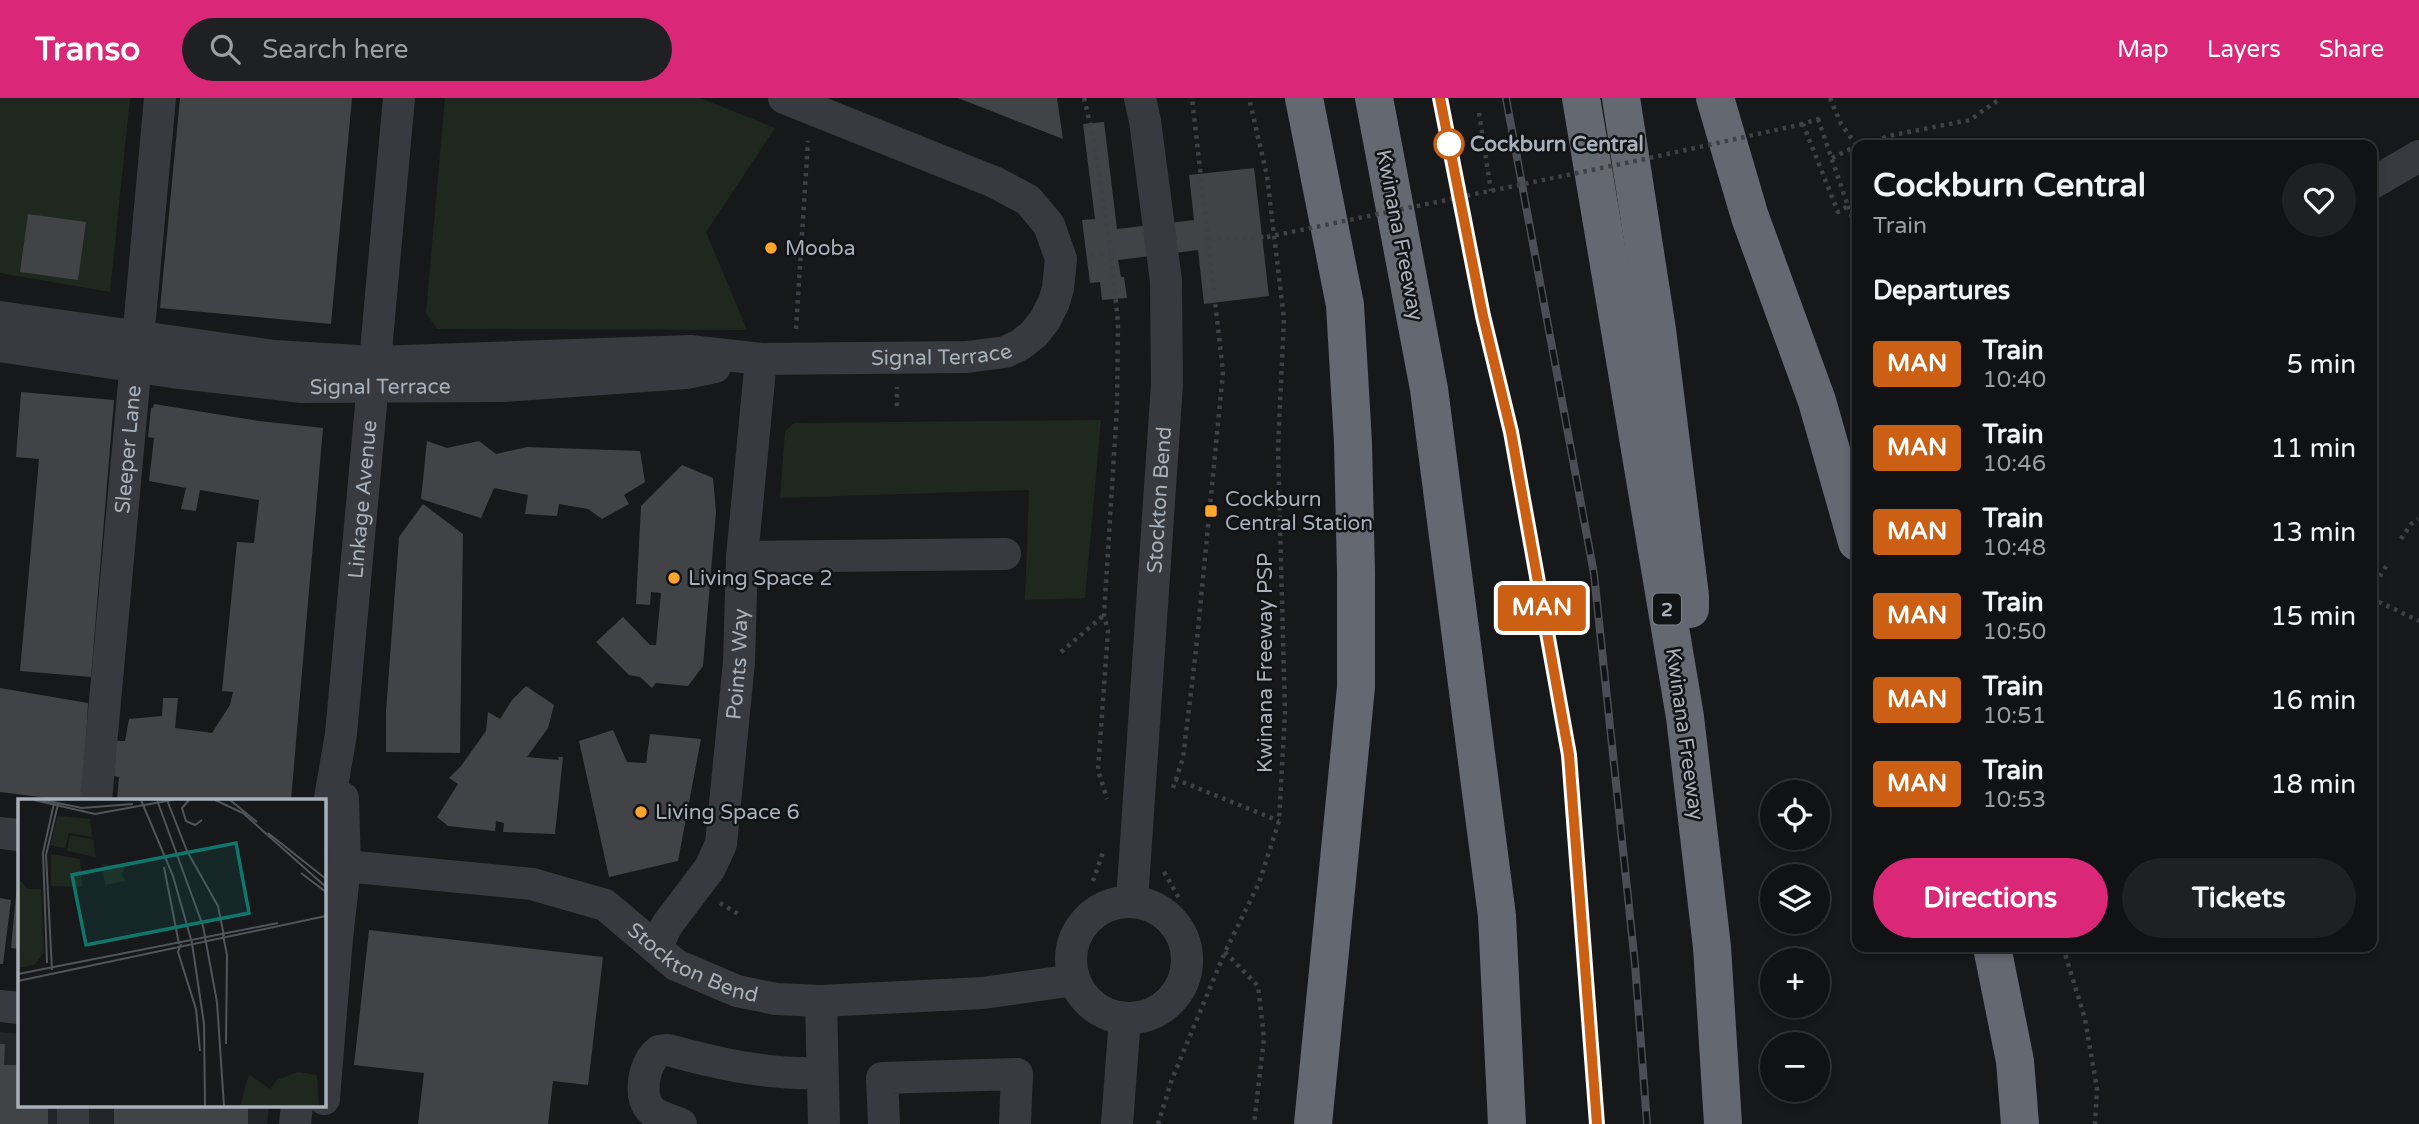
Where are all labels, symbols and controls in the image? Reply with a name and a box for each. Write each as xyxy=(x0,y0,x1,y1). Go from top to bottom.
search box xyxy=(182,18,672,81)
text: Transo xyxy=(35,30,140,69)
icon: search xyxy=(206,30,244,68)
text: Search here xyxy=(262,34,409,65)
text: Map xyxy=(2117,35,2169,64)
text: Layers xyxy=(2207,35,2281,64)
text: Share xyxy=(2319,35,2384,64)
marker: Cockburn Central xyxy=(1434,129,1464,159)
place label: Cockburn Central xyxy=(1470,132,1644,157)
street label: Kwinana Freeway xyxy=(1371,148,1428,323)
button: heart xyxy=(2282,163,2356,237)
text: Cockburn Central xyxy=(1873,166,2146,205)
text: Train xyxy=(1873,212,1927,240)
place label: Mooba xyxy=(785,236,856,261)
marker: Mooba xyxy=(763,240,779,256)
text: Departures xyxy=(1873,275,2010,306)
text: Train xyxy=(1982,335,2044,366)
street label: Signal Terrace xyxy=(871,338,1016,371)
text: MAN xyxy=(1887,349,1947,378)
text: 5 min xyxy=(2287,349,2356,380)
text: 10:40 xyxy=(1982,366,2046,394)
street label: Signal Terrace xyxy=(310,374,451,400)
street label: Sleeper Lane xyxy=(110,384,147,515)
street label: Linkage Avenue xyxy=(343,419,383,580)
text: Train xyxy=(1982,419,2044,450)
street label: Stockton Bend xyxy=(1142,426,1177,574)
text: MAN xyxy=(1887,433,1947,462)
text: 11 min xyxy=(2270,433,2356,464)
text: 10:46 xyxy=(1982,450,2046,478)
place label: Cockburn Central Station xyxy=(1225,487,1373,536)
marker: Cockburn Central Station xyxy=(1203,503,1219,519)
text: Train xyxy=(1982,503,2044,534)
text: MAN xyxy=(1887,517,1947,546)
text: 13 min xyxy=(2270,517,2356,548)
text: 10:48 xyxy=(1982,534,2046,562)
street label: Kwinana Freeway PSP xyxy=(1253,553,1278,773)
place label: Living Space 2 xyxy=(688,566,833,591)
marker: Living Space 2 xyxy=(666,570,682,586)
line badge: MAN xyxy=(1502,585,1582,631)
text: Train xyxy=(1982,587,2044,618)
text: MAN xyxy=(1512,593,1572,622)
road number: 2 xyxy=(1653,594,1681,624)
text: MAN xyxy=(1887,601,1947,630)
text: 15 min xyxy=(2270,601,2356,632)
street label: Points Way xyxy=(721,608,754,721)
text: 10:50 xyxy=(1982,618,2046,646)
street label: Kwinana Freeway xyxy=(1660,646,1709,822)
text: Train xyxy=(1982,671,2044,702)
text: MAN xyxy=(1887,685,1947,714)
text: 16 min xyxy=(2270,685,2356,716)
text: 10:51 xyxy=(1982,702,2046,730)
text: Train xyxy=(1982,755,2044,786)
text: MAN xyxy=(1887,769,1947,798)
text: 18 min xyxy=(2270,769,2356,800)
map controls xyxy=(1760,780,1830,1102)
button: locate xyxy=(1760,780,1830,850)
text: 10:53 xyxy=(1982,786,2046,814)
inset map xyxy=(18,799,326,1107)
place label: Living Space 6 xyxy=(655,800,800,825)
marker: Living Space 6 xyxy=(633,804,649,820)
button: Directions xyxy=(1873,858,2108,938)
button: Tickets xyxy=(2122,858,2356,938)
button: layers xyxy=(1760,864,1830,934)
street label: Stockton Bend xyxy=(622,917,760,1008)
button: + xyxy=(1760,948,1830,1018)
button: − xyxy=(1760,1032,1830,1102)

